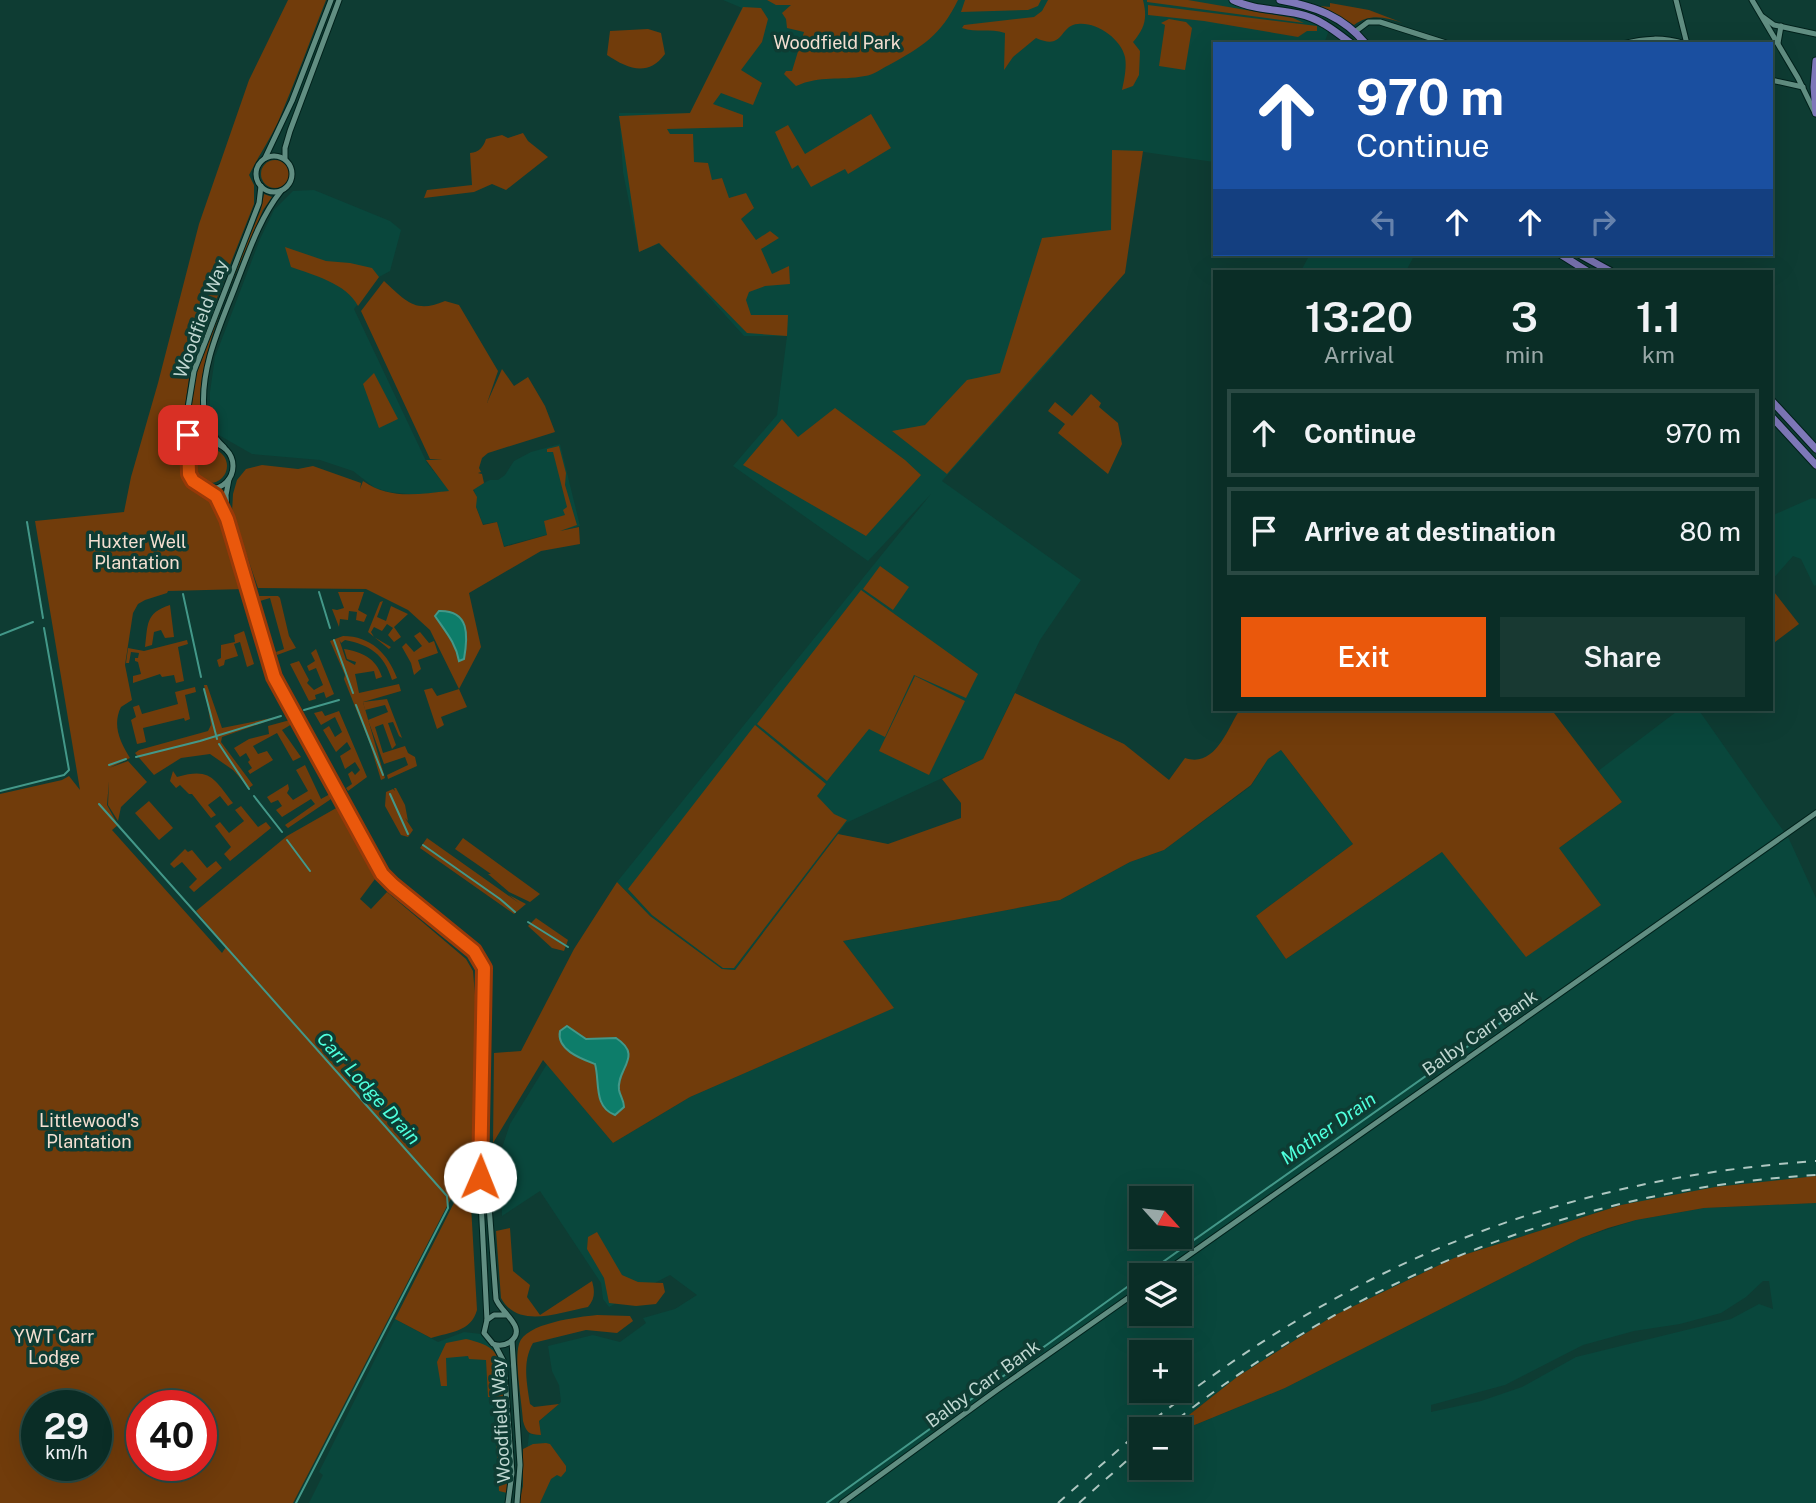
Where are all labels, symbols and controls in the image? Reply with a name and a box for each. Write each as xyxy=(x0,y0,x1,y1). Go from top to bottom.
park label: Woodfield Park xyxy=(773,32,901,53)
text: 970 m xyxy=(1356,68,1504,126)
icon: ahead xyxy=(1241,70,1332,161)
text: Continue xyxy=(1356,127,1490,164)
icon: left xyxy=(1365,203,1403,241)
icon: ahead xyxy=(1438,203,1476,241)
icon: ahead xyxy=(1511,203,1549,241)
icon: right xyxy=(1584,203,1622,241)
street label: Woodfield Way xyxy=(169,256,232,381)
text: 13:20 xyxy=(1305,292,1413,341)
text: 3 xyxy=(1511,292,1538,341)
text: 1.1 xyxy=(1636,292,1681,341)
text: Arrival xyxy=(1323,341,1394,368)
text: min xyxy=(1505,341,1544,368)
text: km xyxy=(1642,341,1675,368)
pin xyxy=(158,405,218,465)
icon: ahead xyxy=(1245,414,1283,452)
icon: arrive xyxy=(169,416,207,454)
text: Continue xyxy=(1304,418,1416,449)
text: 970 m xyxy=(1665,418,1741,449)
icon: arrive xyxy=(1245,512,1283,550)
text: Arrive at destination xyxy=(1304,516,1556,547)
text: 80 m xyxy=(1680,516,1741,547)
park label: Huxter Well Plantation xyxy=(87,531,187,573)
button: Exit xyxy=(1241,617,1486,697)
button: Share xyxy=(1500,617,1745,697)
street label: Balby Carr Bank xyxy=(1418,985,1541,1080)
water label: Carr Lodge Drain xyxy=(313,1027,425,1149)
water label: Mother Drain xyxy=(1276,1087,1380,1169)
park label: Littlewood's Plantation xyxy=(39,1110,139,1152)
position arrow xyxy=(443,1140,517,1214)
north arrow xyxy=(1129,1186,1192,1250)
map controls xyxy=(1129,1186,1192,1480)
button: layers xyxy=(1129,1263,1192,1326)
park label: YWT Carr Lodge xyxy=(14,1326,94,1368)
street label: Balby Carr Bank xyxy=(922,1335,1044,1432)
button: + xyxy=(1129,1340,1192,1403)
street label: Woodfield Way xyxy=(487,1358,514,1484)
speed limit sign: 40 xyxy=(126,1390,217,1481)
text: 29 xyxy=(44,1406,89,1447)
button: − xyxy=(1129,1417,1192,1480)
text: km/h xyxy=(45,1442,88,1463)

